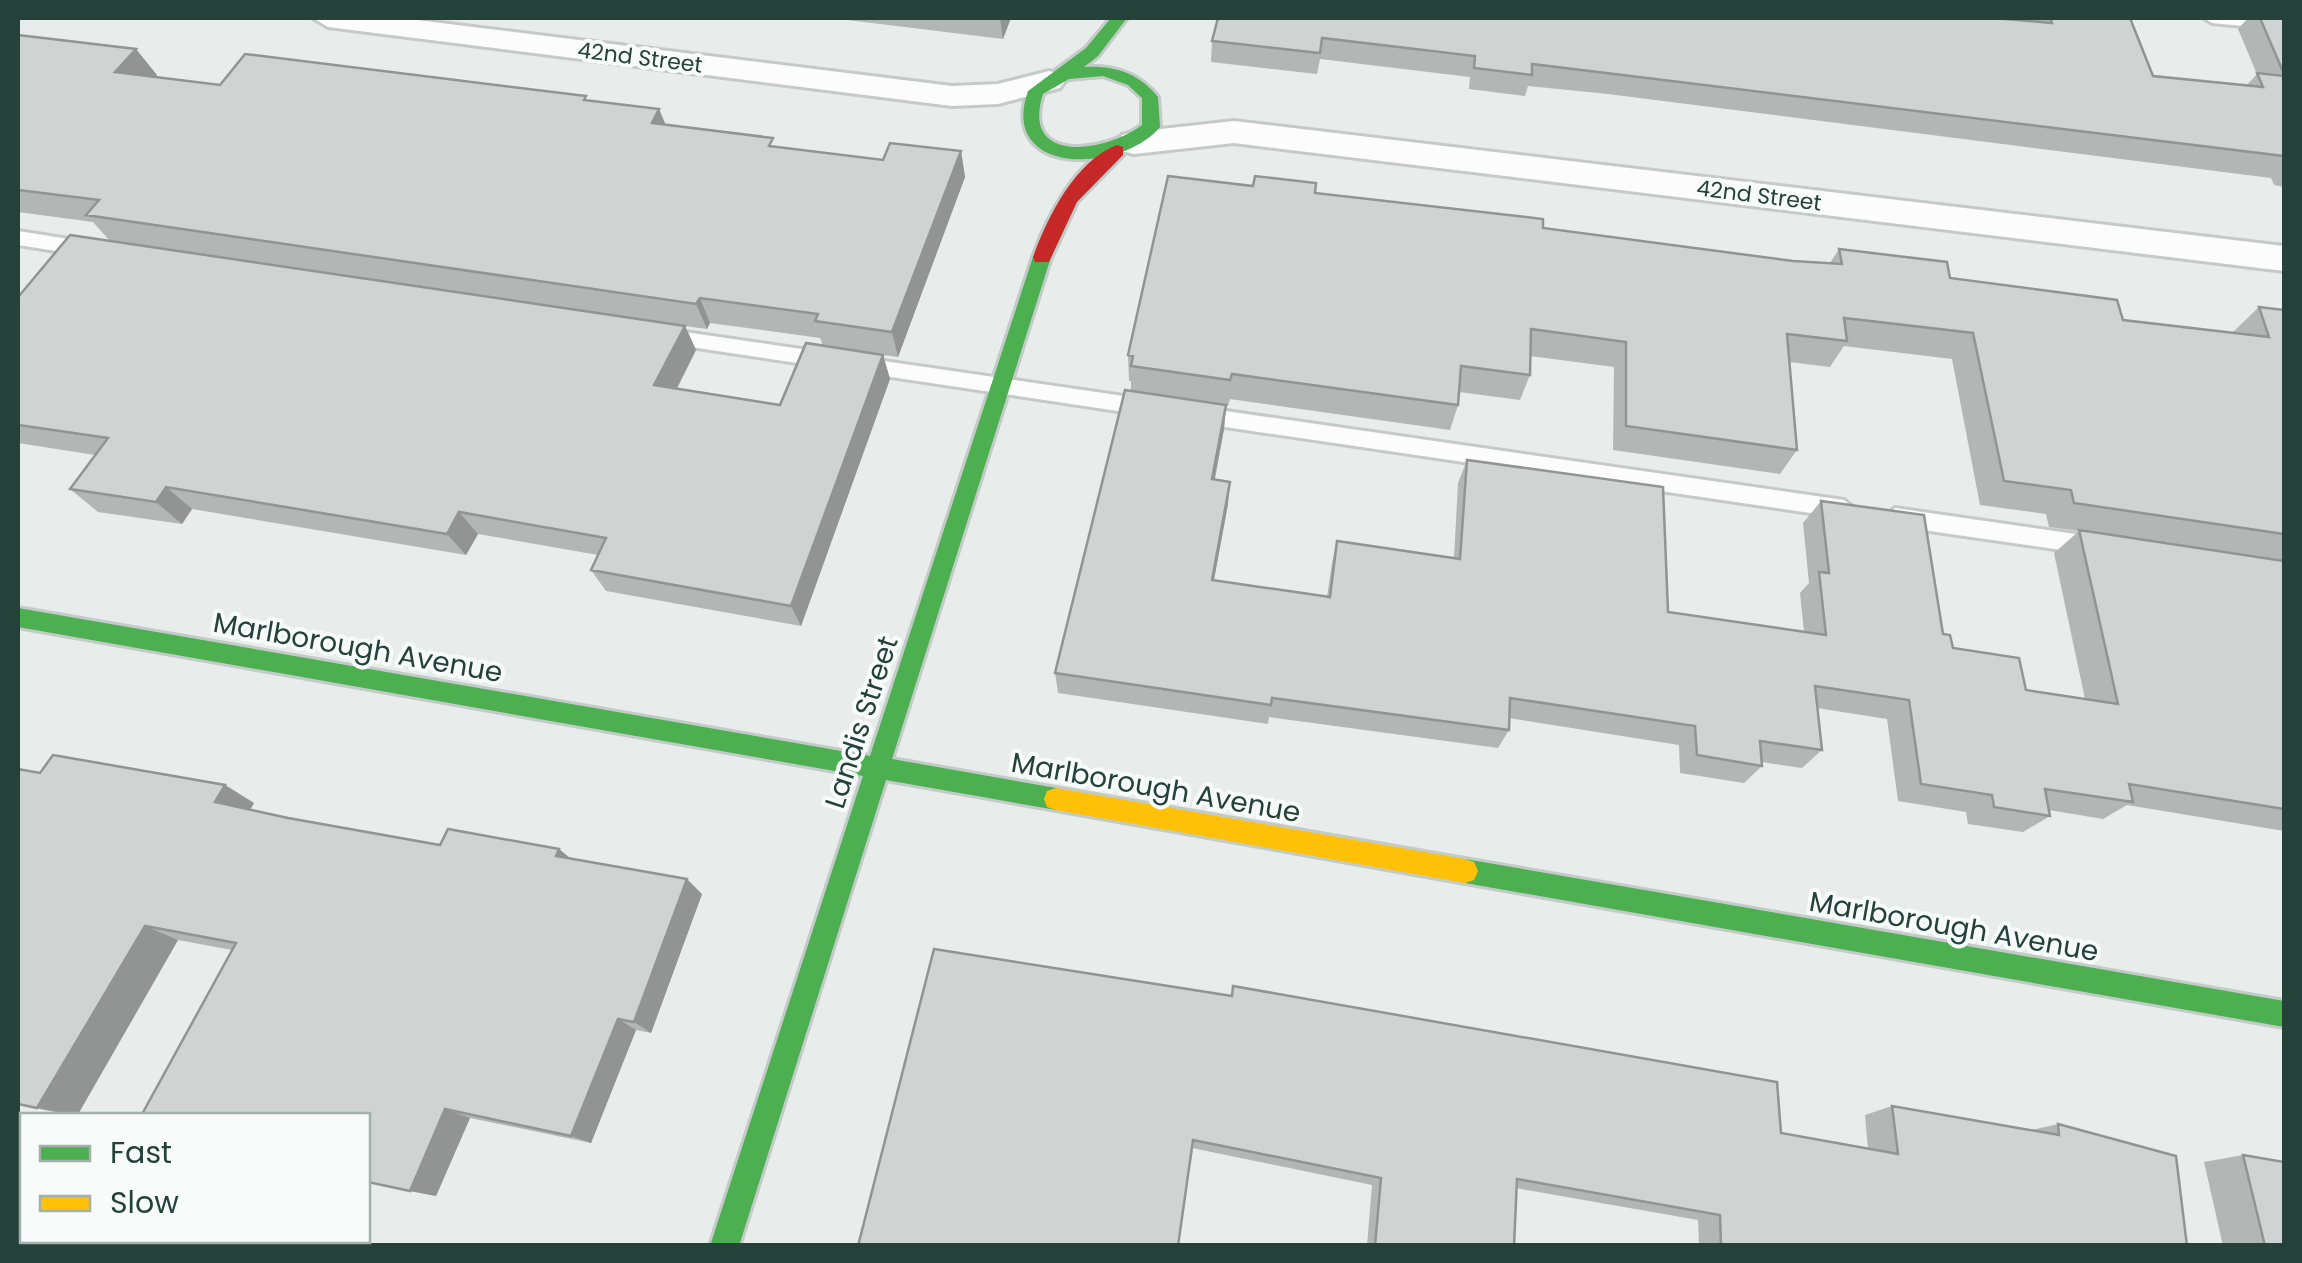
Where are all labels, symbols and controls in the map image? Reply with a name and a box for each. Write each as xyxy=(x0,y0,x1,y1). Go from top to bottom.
street label: 42nd Street xyxy=(576,34,704,81)
street label: 42nd Street xyxy=(1695,172,1823,219)
street label: Marlborough Avenue xyxy=(210,603,506,692)
street label: Landis Street xyxy=(815,631,908,813)
street label: Marlborough Avenue xyxy=(1008,743,1304,832)
street label: Marlborough Avenue xyxy=(1806,882,2102,971)
legend xyxy=(20,1113,370,1243)
text: Fast xyxy=(110,1131,172,1174)
text: Slow xyxy=(110,1181,179,1224)

